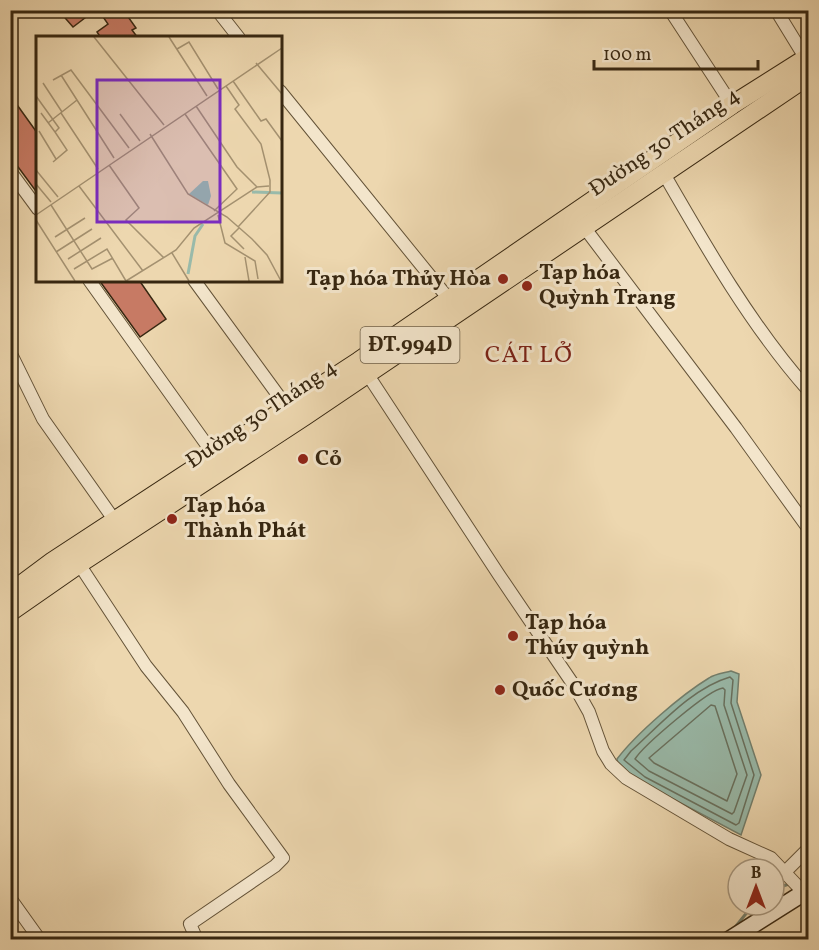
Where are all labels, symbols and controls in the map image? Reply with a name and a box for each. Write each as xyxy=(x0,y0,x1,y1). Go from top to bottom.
scale bar xyxy=(594,33,758,71)
inset map xyxy=(36,36,282,282)
text: 100 m xyxy=(603,43,652,68)
street label: Đường 30 Tháng 4 xyxy=(583,81,747,205)
place label: Tạp hóa Quỳnh Trang xyxy=(539,258,675,314)
place label: Tạp hóa Thủy Hòa xyxy=(306,264,491,295)
marker: Tạp hóa Thủy Hòa xyxy=(496,272,510,286)
marker: Tạp hóa Quỳnh Trang xyxy=(520,279,534,293)
road number: ĐT.994D xyxy=(360,327,460,363)
district label: CÁT LỞ xyxy=(485,339,573,373)
street label: Đường 30 Tháng 4 xyxy=(180,353,344,477)
place label: Cỏ xyxy=(315,444,342,475)
marker: Cỏ xyxy=(296,452,310,466)
place label: Tạp hóa Thành Phát xyxy=(184,491,306,547)
marker: Tạp hóa Thành Phát xyxy=(165,512,179,526)
place label: Tạp hóa Thúy quỳnh xyxy=(525,608,649,664)
marker: Tạp hóa Thúy quỳnh xyxy=(506,629,520,643)
place label: Quốc Cương xyxy=(512,675,638,706)
marker: Quốc Cương xyxy=(493,683,507,697)
north arrow xyxy=(726,857,786,917)
text: B xyxy=(751,863,762,885)

